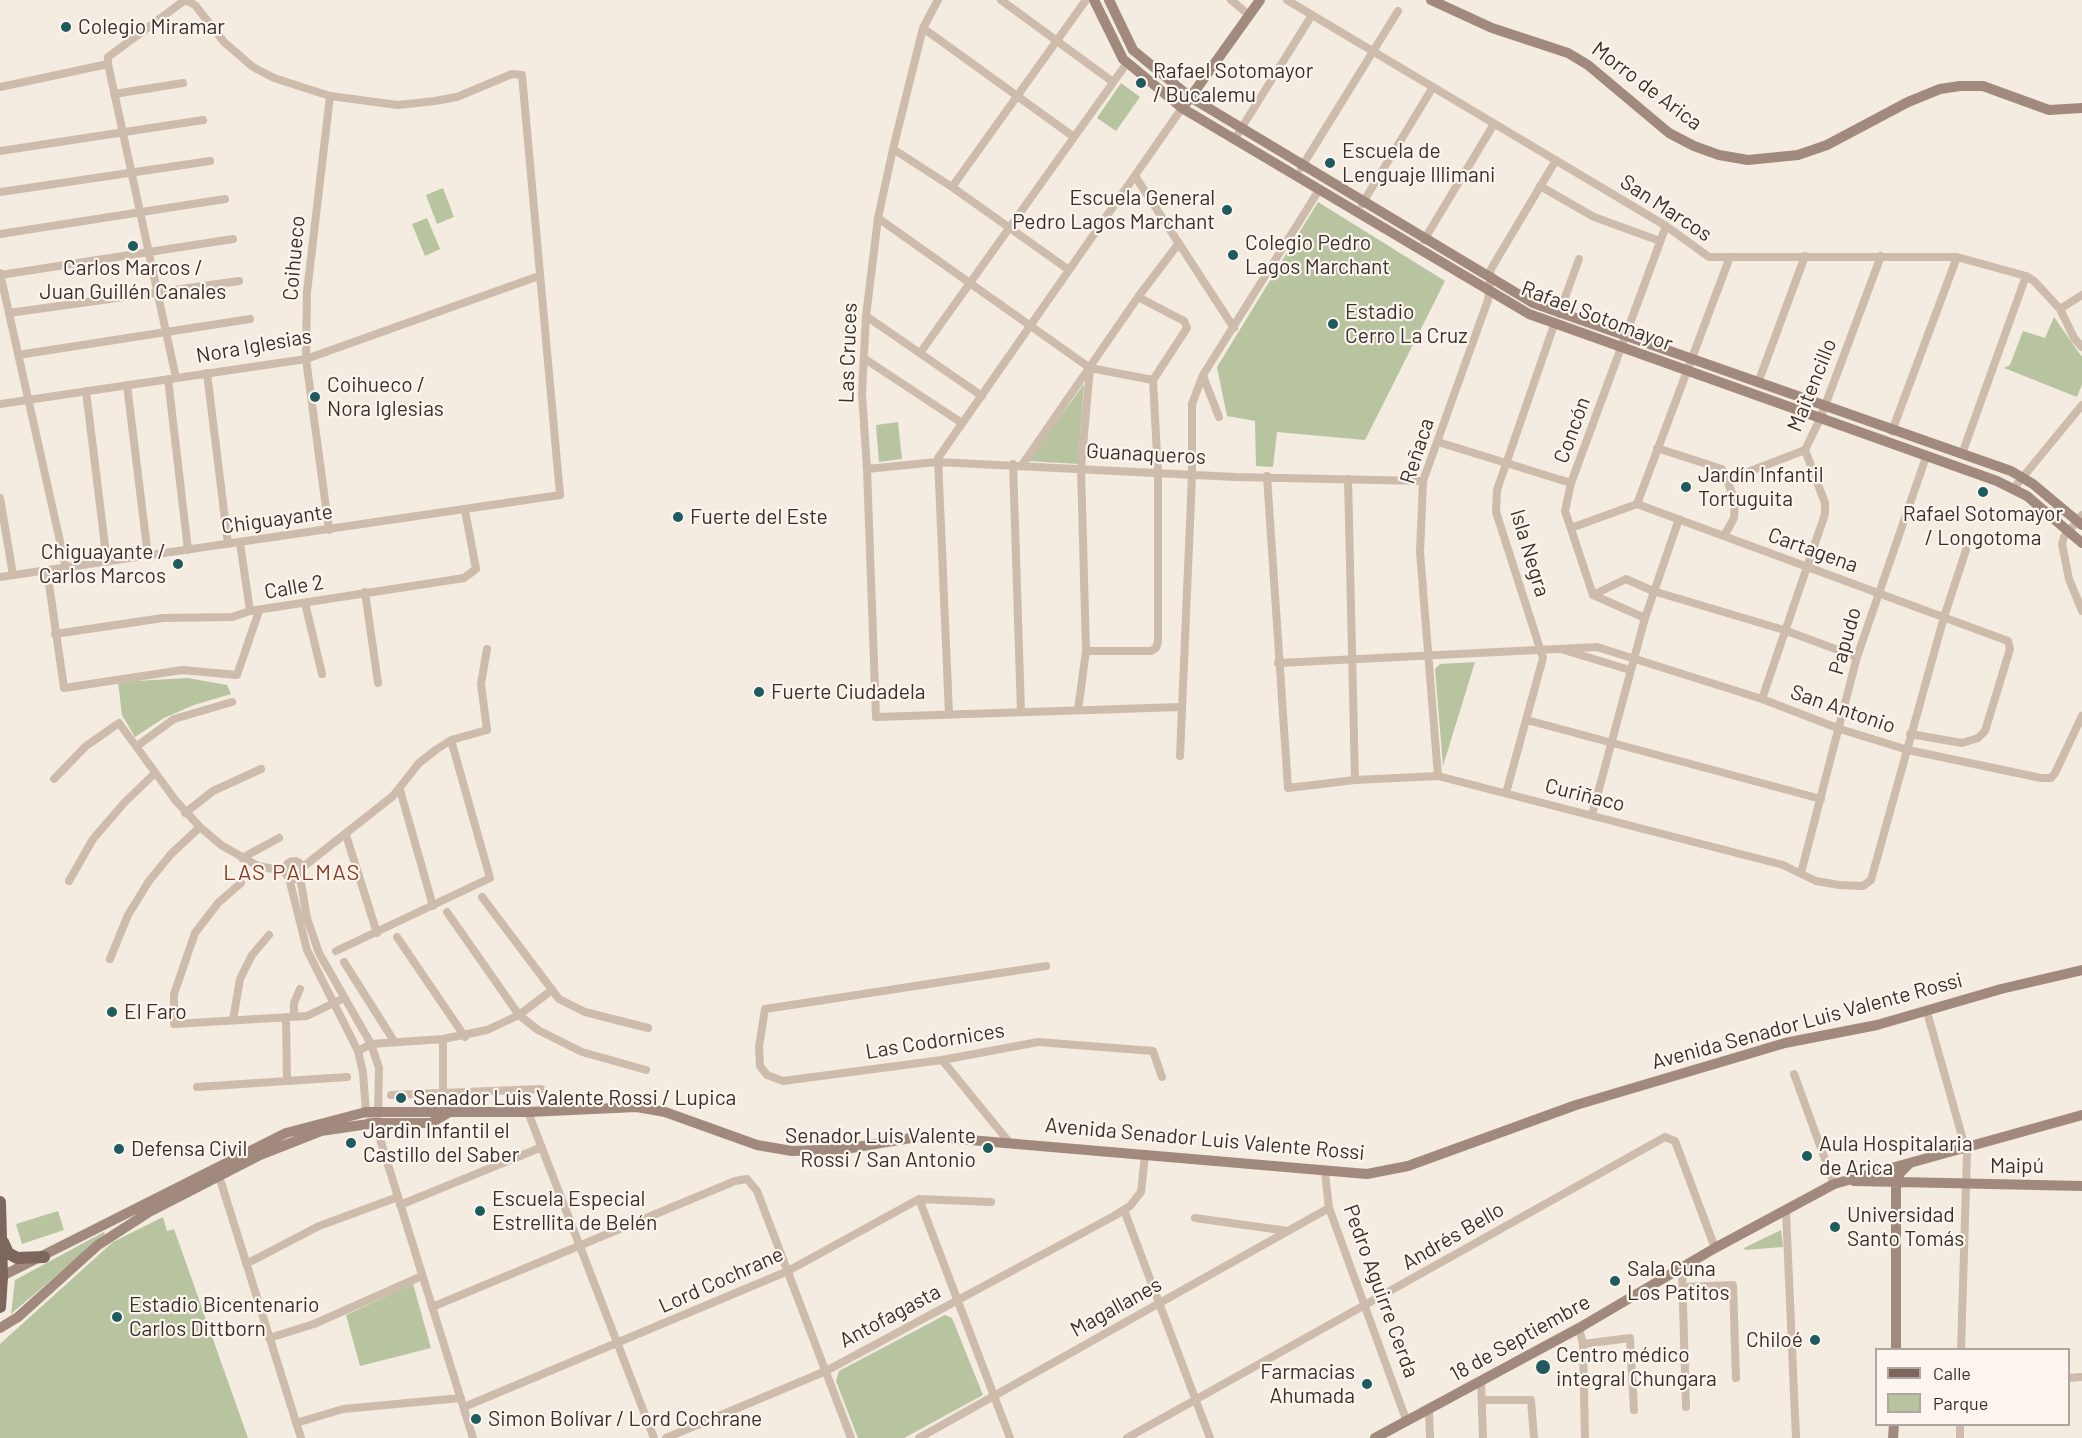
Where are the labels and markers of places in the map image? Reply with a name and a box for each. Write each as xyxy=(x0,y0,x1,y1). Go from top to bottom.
place label: Colegio Miramar xyxy=(78,14,225,40)
marker: Colegio Miramar xyxy=(59,20,73,34)
place label: Rafael Sotomayor / Bucalemu xyxy=(1153,58,1313,108)
marker: Rafael Sotomayor / Bucalemu xyxy=(1134,76,1148,90)
place label: Escuela de Lenguaje Illimani xyxy=(1342,138,1495,188)
marker: Escuela de Lenguaje Illimani xyxy=(1323,156,1337,170)
place label: Escuela General Pedro Lagos Marchant xyxy=(1012,185,1215,235)
marker: Escuela General Pedro Lagos Marchant xyxy=(1220,203,1234,217)
place label: Colegio Pedro Lagos Marchant xyxy=(1245,230,1390,280)
marker: Carlos Marcos / Juan Guillén Canales xyxy=(126,239,140,253)
marker: Colegio Pedro Lagos Marchant xyxy=(1226,248,1240,262)
place label: Carlos Marcos / Juan Guillén Canales xyxy=(40,255,226,305)
place label: Estadio Cerro La Cruz xyxy=(1345,299,1468,349)
marker: Estadio Cerro La Cruz xyxy=(1326,317,1340,331)
place label: Coihueco / Nora Iglesias xyxy=(327,372,444,422)
marker: Coihueco / Nora Iglesias xyxy=(308,390,322,404)
place label: Jardín Infantil Tortuguita xyxy=(1698,462,1824,512)
marker: Jardín Infantil Tortuguita xyxy=(1679,480,1693,494)
marker: Rafael Sotomayor / Longotoma xyxy=(1976,485,1990,499)
place label: Rafael Sotomayor / Longotoma xyxy=(1903,501,2063,551)
place label: Fuerte del Este xyxy=(690,504,828,530)
marker: Fuerte del Este xyxy=(671,510,685,524)
place label: Chiguayante / Carlos Marcos xyxy=(39,539,166,589)
marker: Chiguayante / Carlos Marcos xyxy=(171,557,185,571)
place label: Fuerte Ciudadela xyxy=(771,679,925,705)
marker: Fuerte Ciudadela xyxy=(752,685,766,699)
place label: El Faro xyxy=(124,999,187,1025)
marker: El Faro xyxy=(105,1005,119,1019)
place label: Senador Luis Valente Rossi / Lupica xyxy=(413,1085,736,1111)
marker: Senador Luis Valente Rossi / Lupica xyxy=(394,1091,408,1105)
place label: Jardin Infantil el Castillo del Saber xyxy=(363,1118,520,1168)
place label: Senador Luis Valente Rossi / San Antonio xyxy=(785,1123,976,1173)
place label: Aula Hospitalaria de Arica xyxy=(1819,1131,1973,1181)
place label: Defensa Civil xyxy=(131,1136,247,1162)
marker: Jardin Infantil el Castillo del Saber xyxy=(344,1136,358,1150)
marker: Senador Luis Valente Rossi / San Antonio xyxy=(981,1141,995,1155)
marker: Defensa Civil xyxy=(112,1142,126,1156)
marker: Aula Hospitalaria de Arica xyxy=(1800,1149,1814,1163)
place label: Escuela Especial Estrellita de Belén xyxy=(492,1186,657,1236)
place label: Universidad Santo Tomás xyxy=(1847,1202,1964,1252)
marker: Escuela Especial Estrellita de Belén xyxy=(473,1204,487,1218)
marker: Universidad Santo Tomás xyxy=(1828,1220,1842,1234)
place label: Sala Cuna Los Patitos xyxy=(1627,1256,1730,1306)
marker: Sala Cuna Los Patitos xyxy=(1608,1274,1622,1288)
place label: Estadio Bicentenario Carlos Dittborn xyxy=(129,1292,320,1342)
marker: Estadio Bicentenario Carlos Dittborn xyxy=(110,1310,124,1324)
place label: Chiloé xyxy=(1746,1327,1803,1353)
marker: Chiloé xyxy=(1808,1333,1822,1347)
place label: Centro médico integral Chungara xyxy=(1556,1342,1717,1392)
marker: Centro médico integral Chungara xyxy=(1534,1358,1552,1376)
place label: Farmacias Ahumada xyxy=(1260,1359,1355,1409)
marker: Farmacias Ahumada xyxy=(1360,1377,1374,1391)
place label: Simon Bolívar / Lord Cochrane xyxy=(488,1406,762,1432)
marker: Simon Bolívar / Lord Cochrane xyxy=(469,1412,483,1426)

